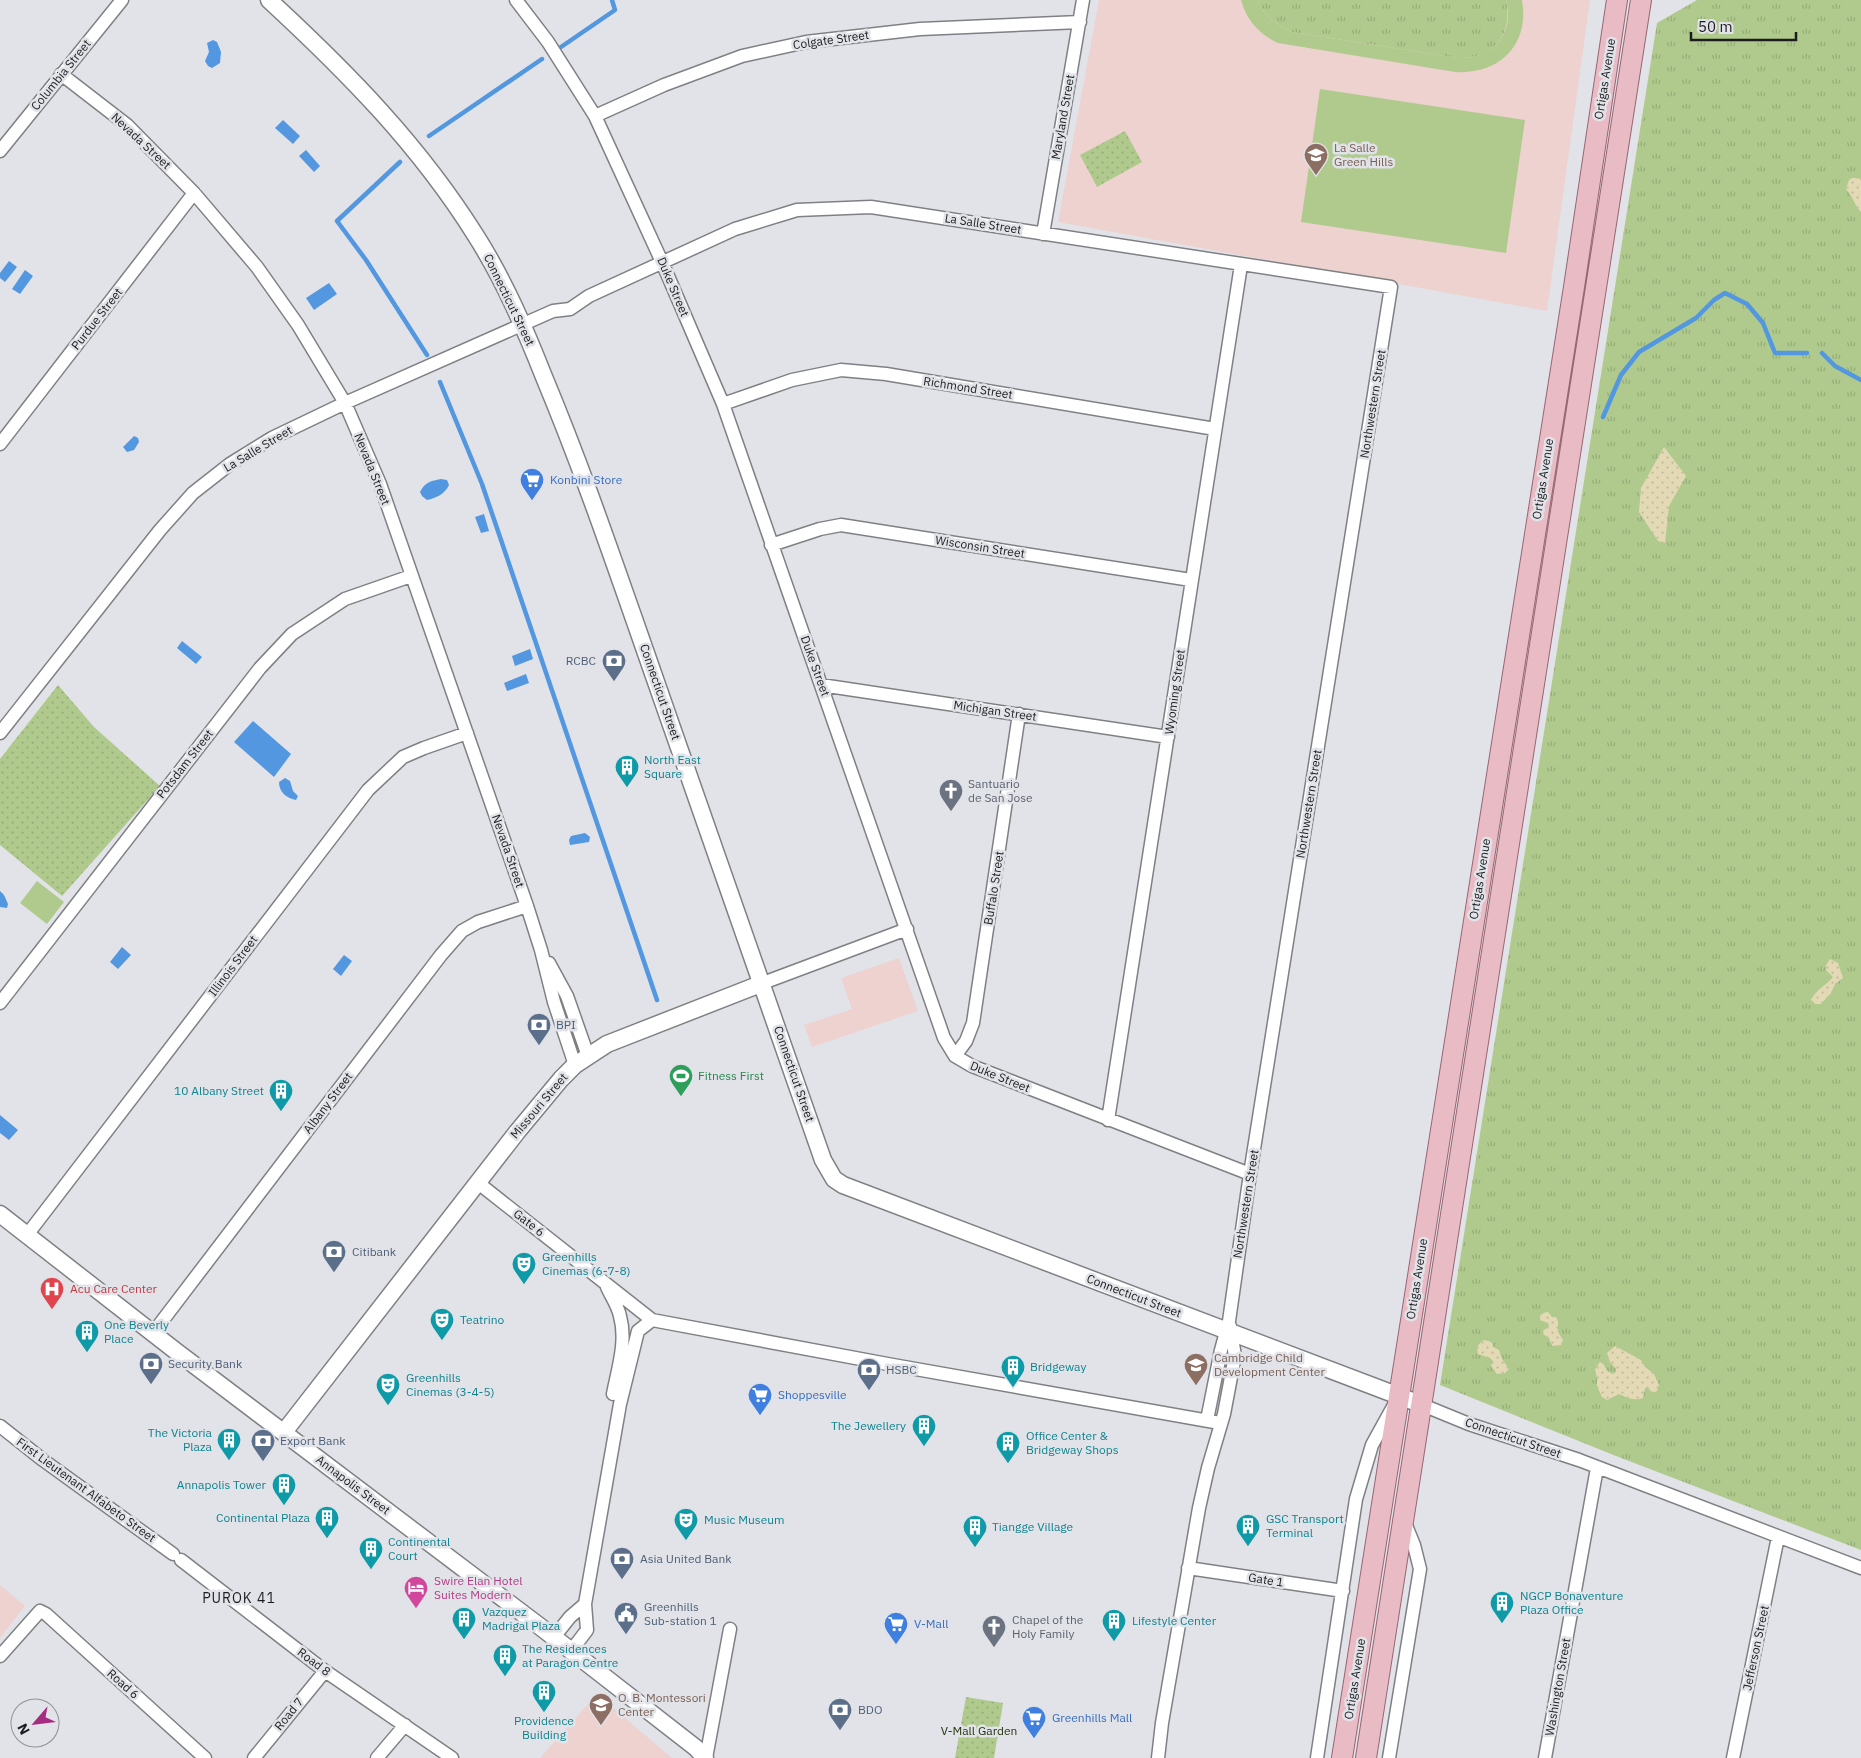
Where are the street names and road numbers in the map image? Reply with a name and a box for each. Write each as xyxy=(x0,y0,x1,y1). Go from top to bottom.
street label: Colgate Street xyxy=(792,27,870,52)
street label: Columbia Street xyxy=(27,36,94,113)
street label: Ortigas Avenue xyxy=(1591,37,1618,120)
street label: Maryland Street xyxy=(1048,73,1077,161)
street label: Nevada Street xyxy=(108,109,174,172)
street label: La Salle Street xyxy=(944,210,1022,237)
street label: Connecticut Street xyxy=(481,251,538,348)
street label: Duke Street xyxy=(654,255,693,319)
street label: Purdue Street xyxy=(68,285,125,353)
street label: Northwestern Street xyxy=(1357,348,1389,459)
street label: Richmond Street xyxy=(922,373,1014,402)
street label: La Salle Street xyxy=(221,422,295,475)
street label: Nevada Street xyxy=(351,431,394,507)
street label: Ortigas Avenue xyxy=(1529,437,1556,520)
street label: Wisconsin Street xyxy=(934,532,1026,561)
street label: Duke Street xyxy=(798,634,833,698)
street label: Connecticut Street xyxy=(637,642,684,742)
street label: Wyoming Street xyxy=(1161,648,1188,735)
street label: Michigan Street xyxy=(952,697,1038,724)
street label: Potsdam Street xyxy=(153,726,216,801)
street label: Northwestern Street xyxy=(1293,748,1325,859)
street label: Nevada Street xyxy=(489,812,528,889)
street label: Ortigas Avenue xyxy=(1466,837,1493,920)
street label: Buffalo Street xyxy=(980,850,1007,926)
street label: Illinois Street xyxy=(205,932,260,999)
street label: Connecticut Street xyxy=(771,1024,818,1124)
street label: Duke Street xyxy=(968,1058,1032,1095)
street label: Albany Street xyxy=(300,1069,355,1136)
street label: Missouri Street xyxy=(507,1070,570,1142)
street label: Northwestern Street xyxy=(1230,1148,1262,1259)
street label: Gate 6 xyxy=(511,1206,548,1239)
street label: Ortigas Avenue xyxy=(1403,1237,1430,1320)
street label: Connecticut Street xyxy=(1085,1271,1184,1321)
street label: Connecticut Street xyxy=(1463,1414,1563,1461)
street label: First Lieutenant Alfabeto Street xyxy=(14,1434,159,1545)
street label: Annapolis Street xyxy=(313,1452,393,1517)
street label: Gate 1 xyxy=(1247,1569,1285,1590)
street label: Jefferson Street xyxy=(1739,1604,1772,1692)
street label: Ortigas Avenue xyxy=(1341,1637,1368,1720)
street label: Washington Street xyxy=(1542,1637,1574,1737)
street label: Road 8 xyxy=(295,1644,334,1679)
street label: Road 6 xyxy=(104,1665,142,1702)
street label: Road 7 xyxy=(271,1694,306,1733)

